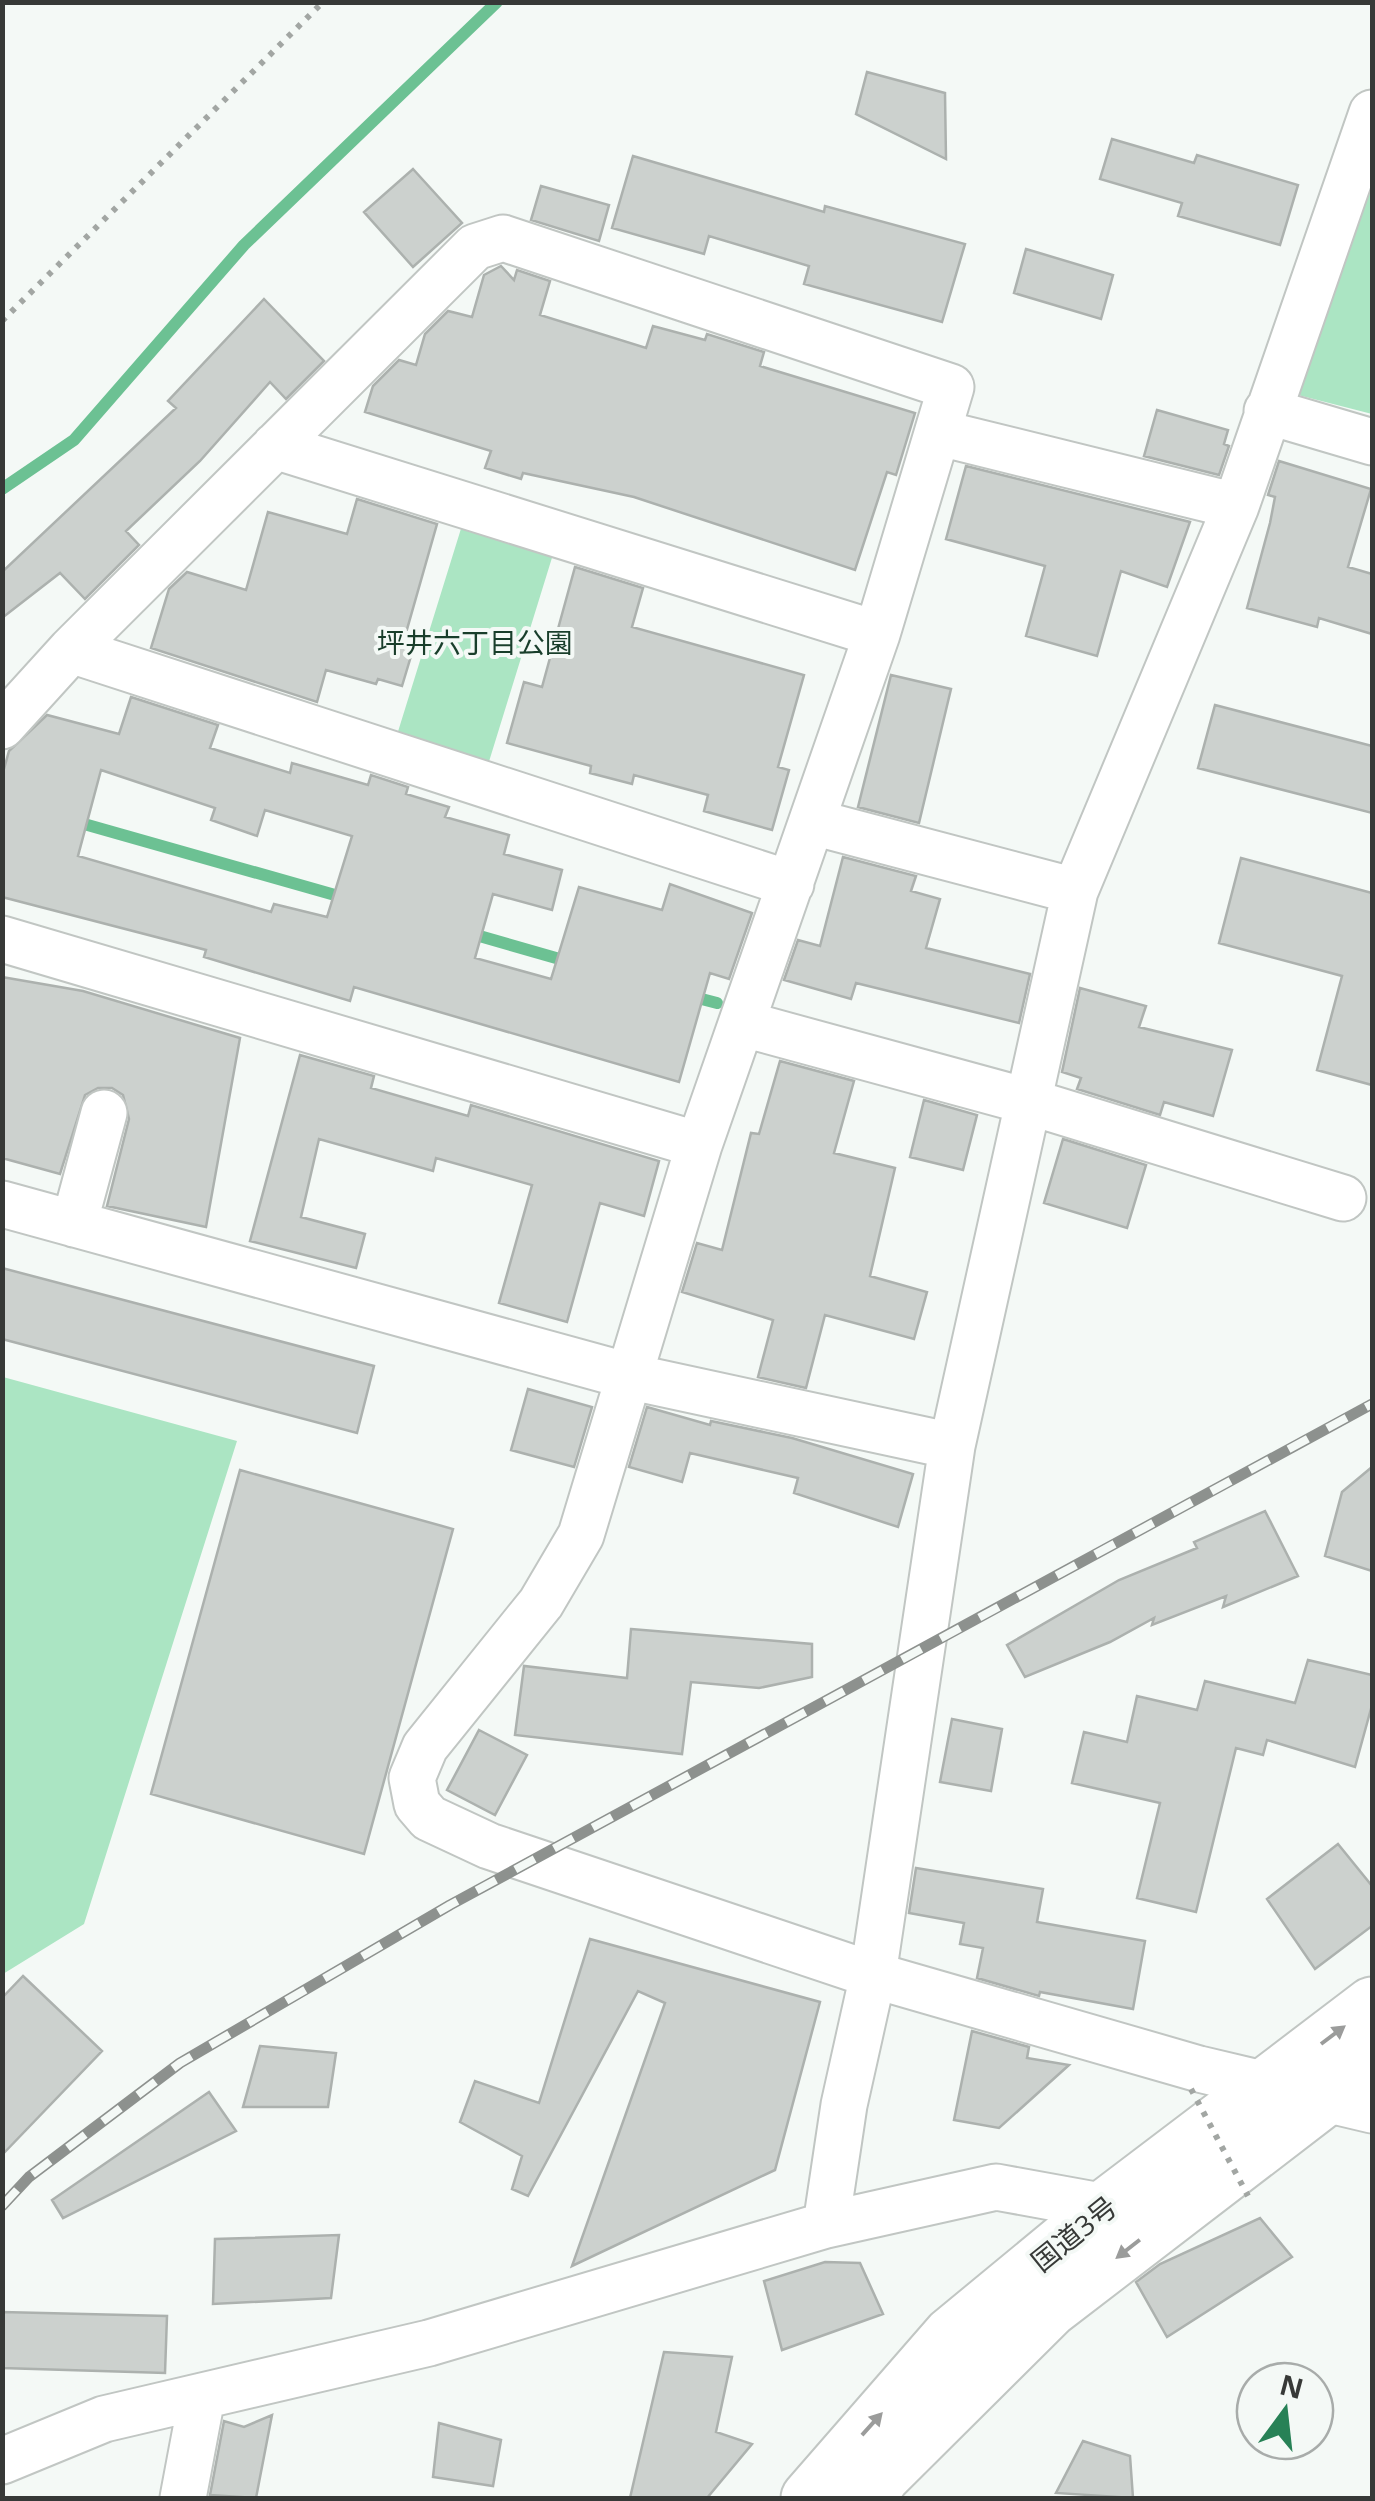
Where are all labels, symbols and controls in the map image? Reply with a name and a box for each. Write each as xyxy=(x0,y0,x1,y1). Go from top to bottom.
park label: 坪井六丁目公園 xyxy=(377,623,573,661)
one-way arrow xyxy=(1320,2025,1346,2046)
street label: 国道3号 xyxy=(1023,2187,1124,2279)
one-way arrow xyxy=(1115,2238,1141,2259)
north arrow xyxy=(1235,2361,1335,2461)
text: N xyxy=(1276,2365,1308,2407)
one-way arrow xyxy=(860,2412,882,2437)

